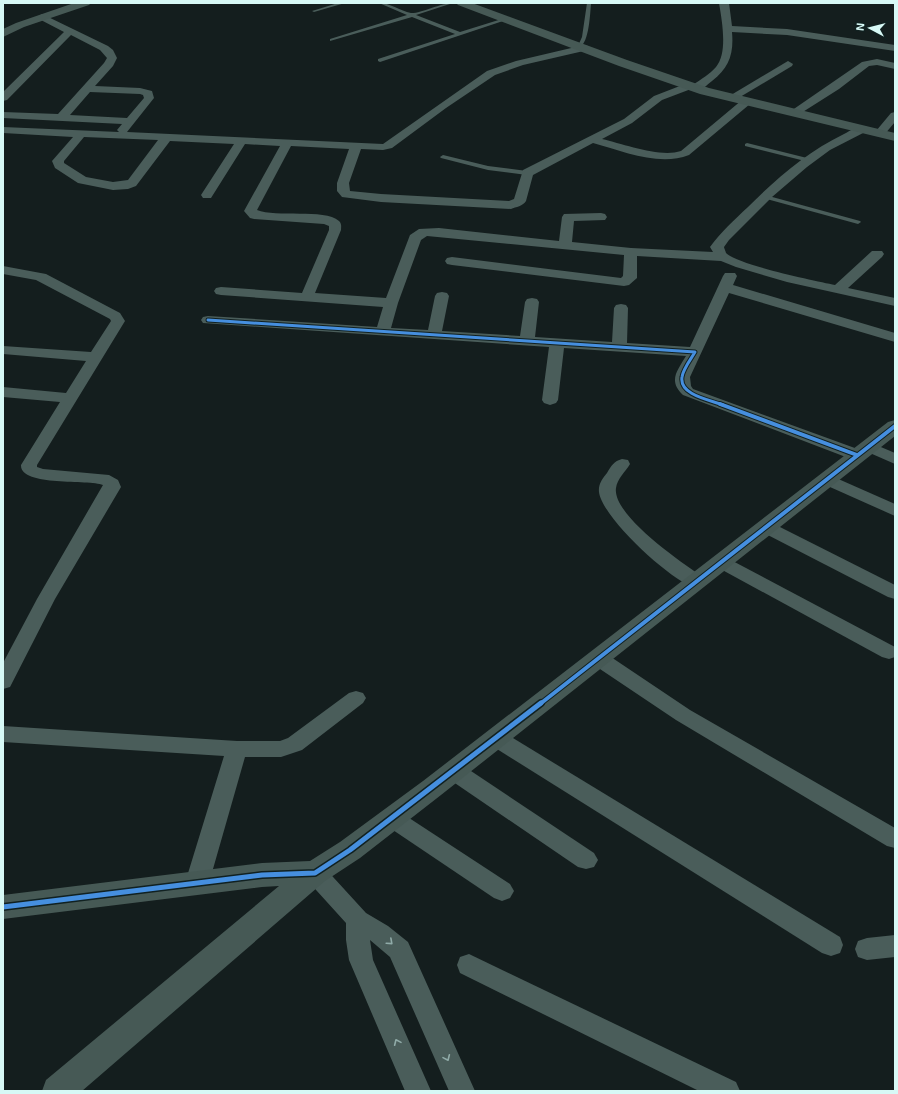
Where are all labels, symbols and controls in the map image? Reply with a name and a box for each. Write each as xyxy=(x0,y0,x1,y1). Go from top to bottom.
north arrow xyxy=(850,8,890,48)
text: N xyxy=(853,22,867,31)
one-way arrow xyxy=(385,938,392,945)
one-way arrow xyxy=(394,1039,402,1047)
one-way arrow xyxy=(442,1054,450,1061)

